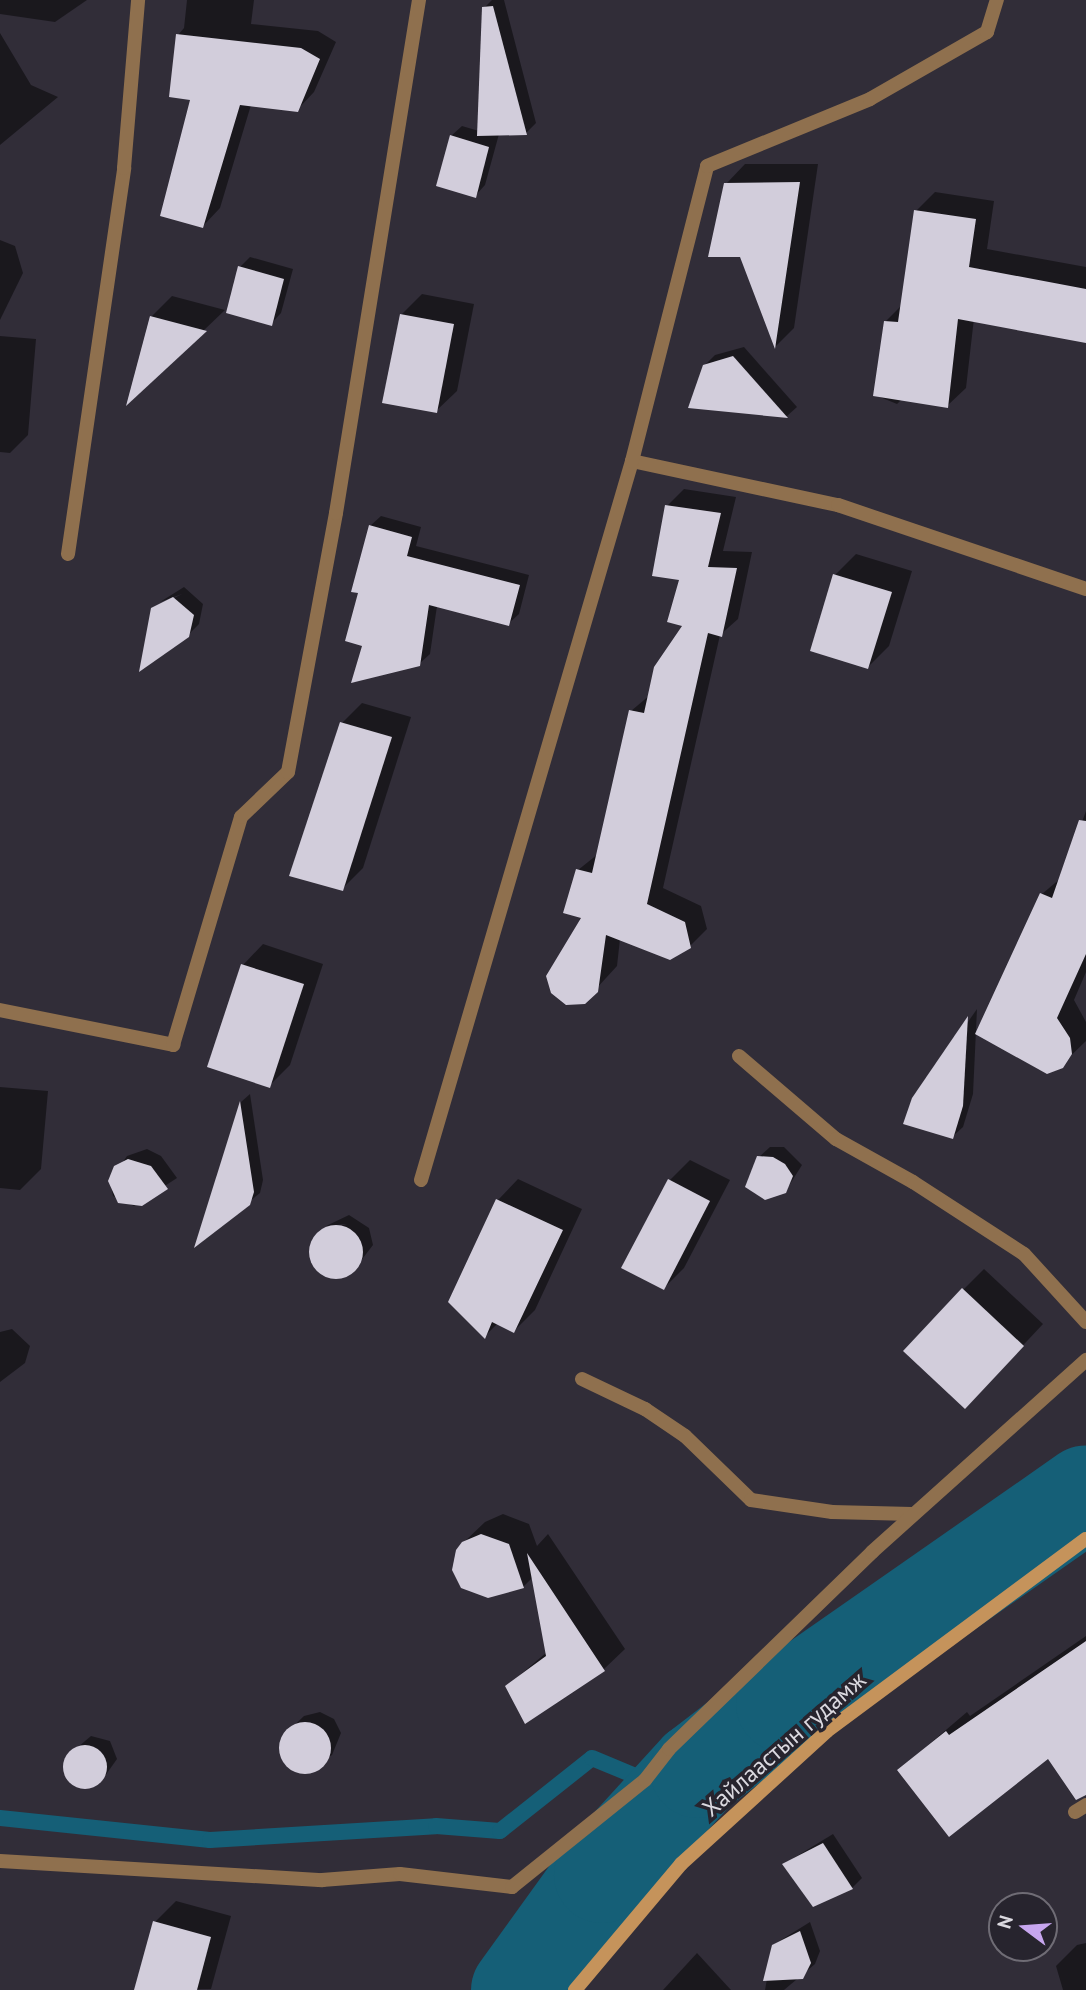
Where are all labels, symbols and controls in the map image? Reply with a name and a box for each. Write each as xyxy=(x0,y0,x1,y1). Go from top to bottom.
street label: Хайлаастын гудамж xyxy=(697,1665,871,1823)
north arrow xyxy=(988,1892,1058,1962)
text: N xyxy=(991,1912,1018,1931)

